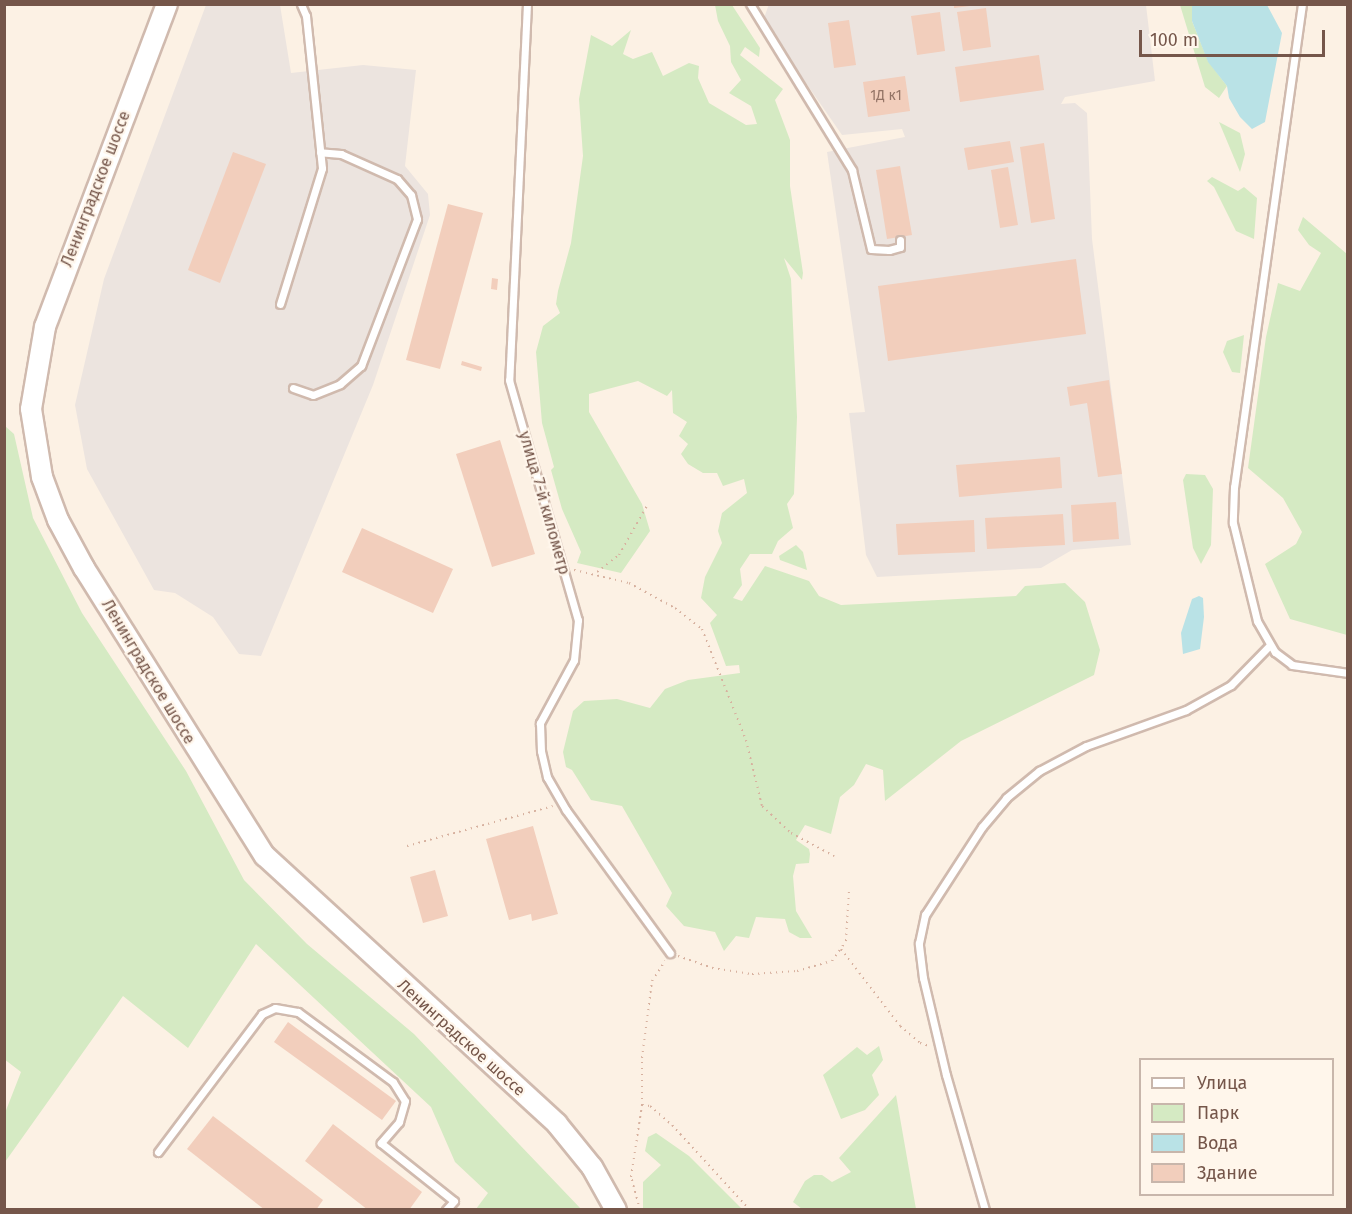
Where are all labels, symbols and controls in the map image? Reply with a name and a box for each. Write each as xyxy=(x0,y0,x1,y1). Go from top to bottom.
scale bar xyxy=(1142,18,1328,56)
text: 100 m xyxy=(1150,29,1198,51)
house number: 1Д к1 xyxy=(870,88,902,104)
street label: Ленинградское шоссе xyxy=(57,108,135,270)
street label: улица 7-й километр xyxy=(514,429,574,577)
street label: Ленинградское шоссе xyxy=(97,596,199,748)
street label: Ленинградское шоссе xyxy=(393,976,529,1100)
legend xyxy=(1139,1058,1334,1196)
text: Улица xyxy=(1197,1072,1247,1094)
text: Парк xyxy=(1197,1102,1239,1124)
text: Вода xyxy=(1197,1132,1238,1154)
text: Здание xyxy=(1197,1162,1258,1184)

